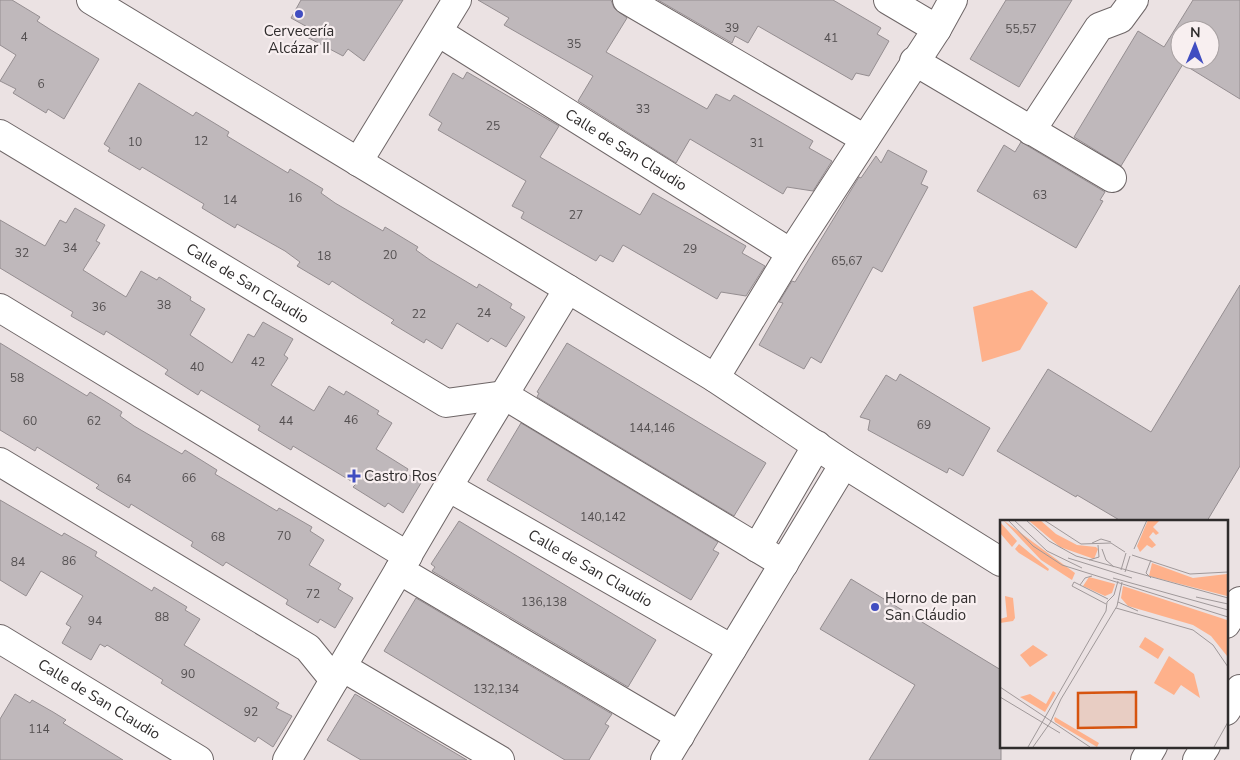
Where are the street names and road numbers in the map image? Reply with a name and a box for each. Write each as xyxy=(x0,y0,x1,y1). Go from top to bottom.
street label: Calle de San Claudio xyxy=(561,104,691,195)
street label: Calle de San Claudio xyxy=(182,238,313,328)
street label: Calle de San Claudio xyxy=(525,525,656,612)
street label: Calle de San Claudio xyxy=(34,654,164,744)

